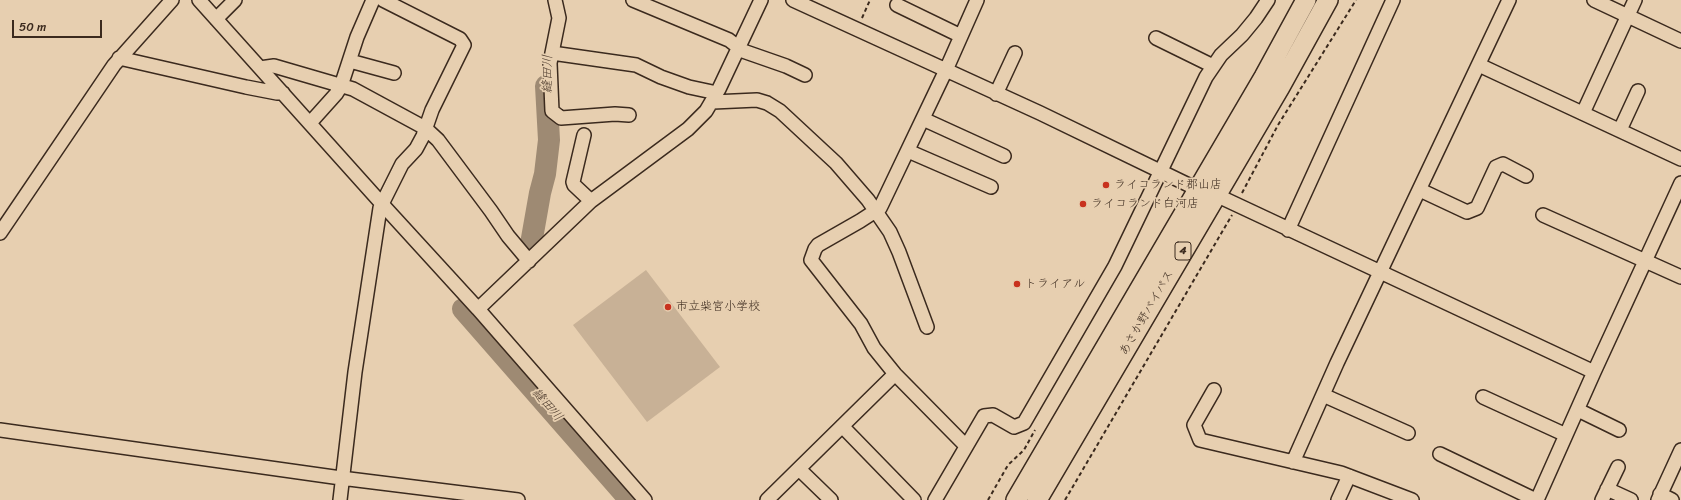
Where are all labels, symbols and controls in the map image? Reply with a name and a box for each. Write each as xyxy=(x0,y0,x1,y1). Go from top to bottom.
scale bar xyxy=(14,12,104,38)
text: 50 m xyxy=(19,16,46,38)
water label: 縫田川 xyxy=(540,54,556,94)
place label: ライコランド郡山店 xyxy=(1114,178,1222,192)
marker: ライコランド郡山店 xyxy=(1101,180,1111,190)
place label: ライコランド白河店 xyxy=(1091,197,1199,211)
marker: ライコランド白河店 xyxy=(1078,199,1088,209)
road number: 4 xyxy=(1175,242,1191,260)
street label: あさか野バイパス xyxy=(1117,268,1177,358)
place label: トライアル xyxy=(1025,277,1085,291)
marker: トライアル xyxy=(1012,279,1022,289)
place label: 市立柴宮小学校 xyxy=(676,300,760,314)
marker: 市立柴宮小学校 xyxy=(663,302,673,312)
water label: 縫田川 xyxy=(528,385,566,425)

